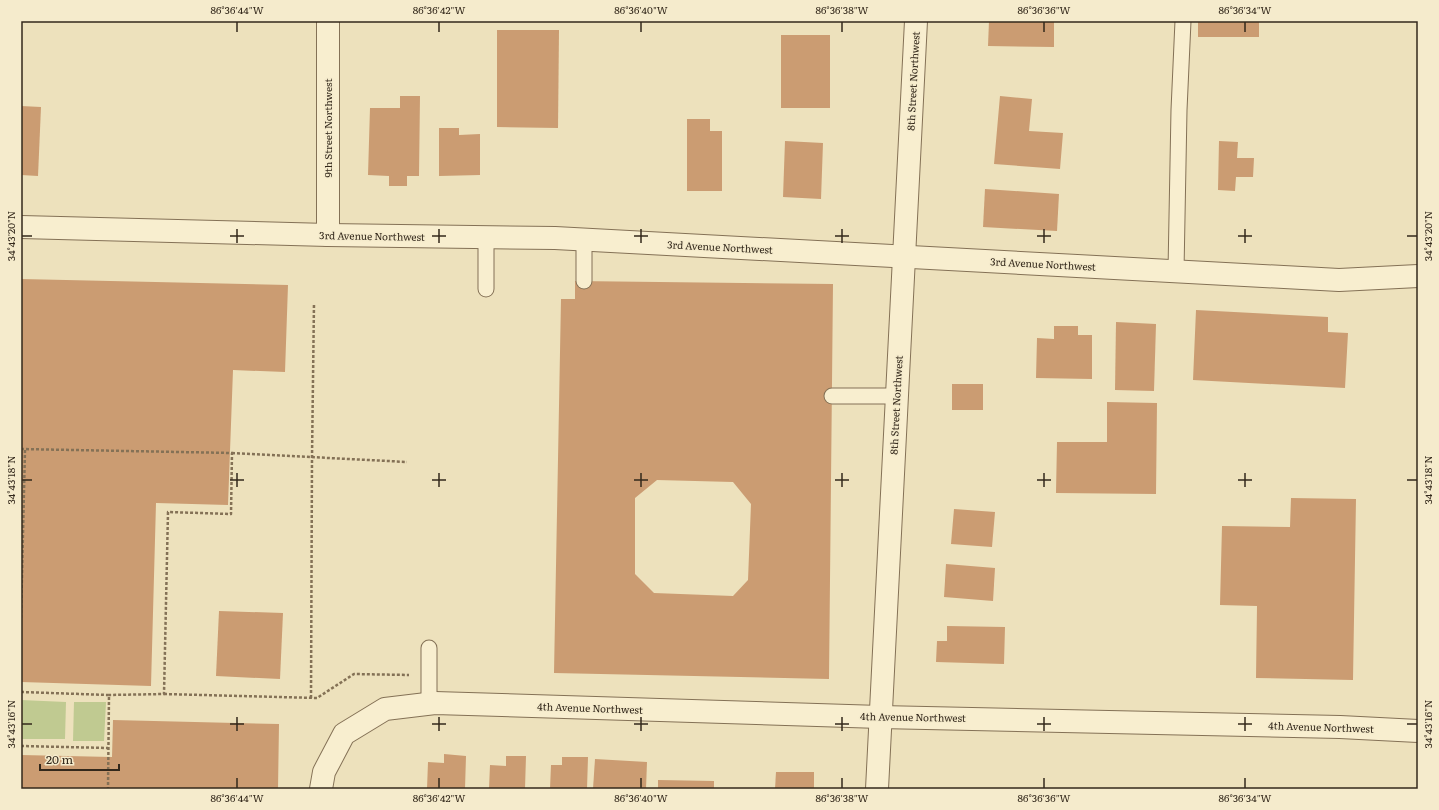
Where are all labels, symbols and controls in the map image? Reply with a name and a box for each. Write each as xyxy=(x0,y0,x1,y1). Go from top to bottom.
text: 86°36'44"W xyxy=(210,2,264,17)
text: 86°36'42"W xyxy=(413,2,465,17)
text: 86°36'40"W xyxy=(614,2,668,17)
text: 86°36'38"W xyxy=(815,2,869,17)
text: 86°36'36"W xyxy=(1018,2,1071,17)
text: 86°36'34"W xyxy=(1219,2,1272,17)
street label: 8th Street Northwest xyxy=(902,31,923,131)
street label: 9th Street Northwest xyxy=(320,78,335,178)
text: 34°43'20"N xyxy=(3,211,18,261)
text: 34°43'20"N xyxy=(1420,211,1435,261)
street label: 3rd Avenue Northwest xyxy=(319,227,425,244)
street label: 3rd Avenue Northwest xyxy=(667,236,773,257)
street label: 3rd Avenue Northwest xyxy=(990,253,1096,274)
street label: 8th Street Northwest xyxy=(885,355,906,455)
text: 34°43'18"N xyxy=(3,455,18,505)
text: 34°43'18"N xyxy=(1420,455,1435,505)
street label: 4th Avenue Northwest xyxy=(537,698,643,717)
text: 34°43'16"N xyxy=(3,700,18,748)
text: 34°43'16"N xyxy=(1420,700,1435,748)
street label: 4th Avenue Northwest xyxy=(860,708,966,725)
street label: 4th Avenue Northwest xyxy=(1268,717,1374,736)
scale bar xyxy=(40,746,119,772)
text: 20 m xyxy=(46,750,73,768)
text: 86°36'44"W xyxy=(210,790,264,805)
text: 86°36'42"W xyxy=(413,790,465,805)
text: 86°36'40"W xyxy=(614,790,668,805)
text: 86°36'38"W xyxy=(815,790,869,805)
text: 86°36'36"W xyxy=(1018,790,1071,805)
text: 86°36'34"W xyxy=(1219,790,1272,805)

